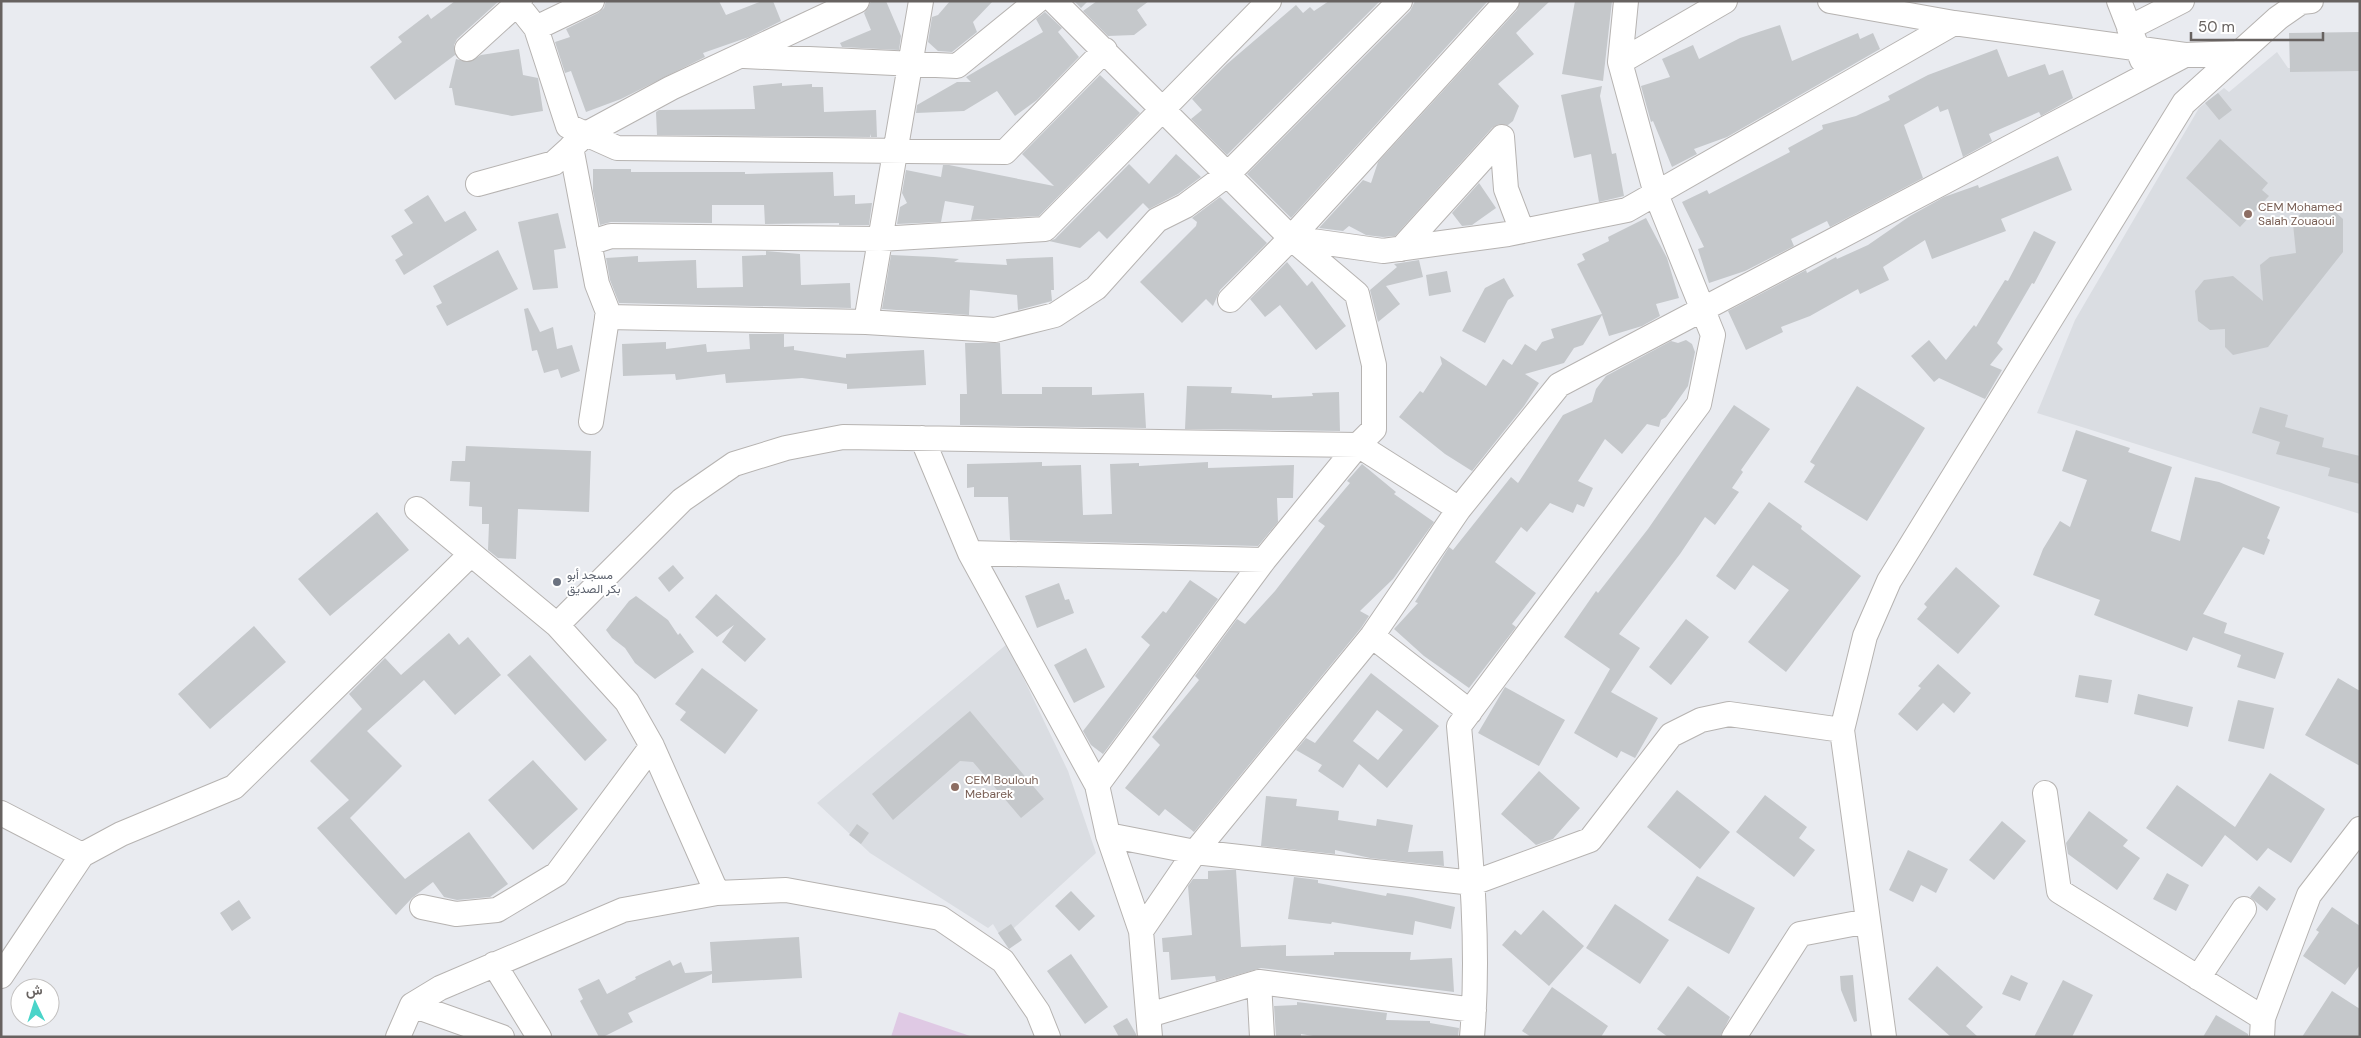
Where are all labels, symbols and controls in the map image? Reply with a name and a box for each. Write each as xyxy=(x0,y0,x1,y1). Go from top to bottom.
scale bar xyxy=(2191,10,2324,42)
text: 50 m xyxy=(2198,17,2235,37)
place label: CEM Mohamed Salah Zouaoui xyxy=(2258,199,2342,229)
marker: CEM Mohamed Salah Zouaoui xyxy=(2242,208,2254,220)
place label: مسجد أبو بكر الصديق xyxy=(567,567,620,597)
marker: مسجد أبو بكر الصديق xyxy=(551,576,563,588)
place label: CEM Boulouh Mebarek xyxy=(965,772,1039,802)
marker: CEM Boulouh Mebarek xyxy=(949,781,961,793)
north arrow xyxy=(10,978,60,1028)
text: ش xyxy=(25,980,43,1000)

